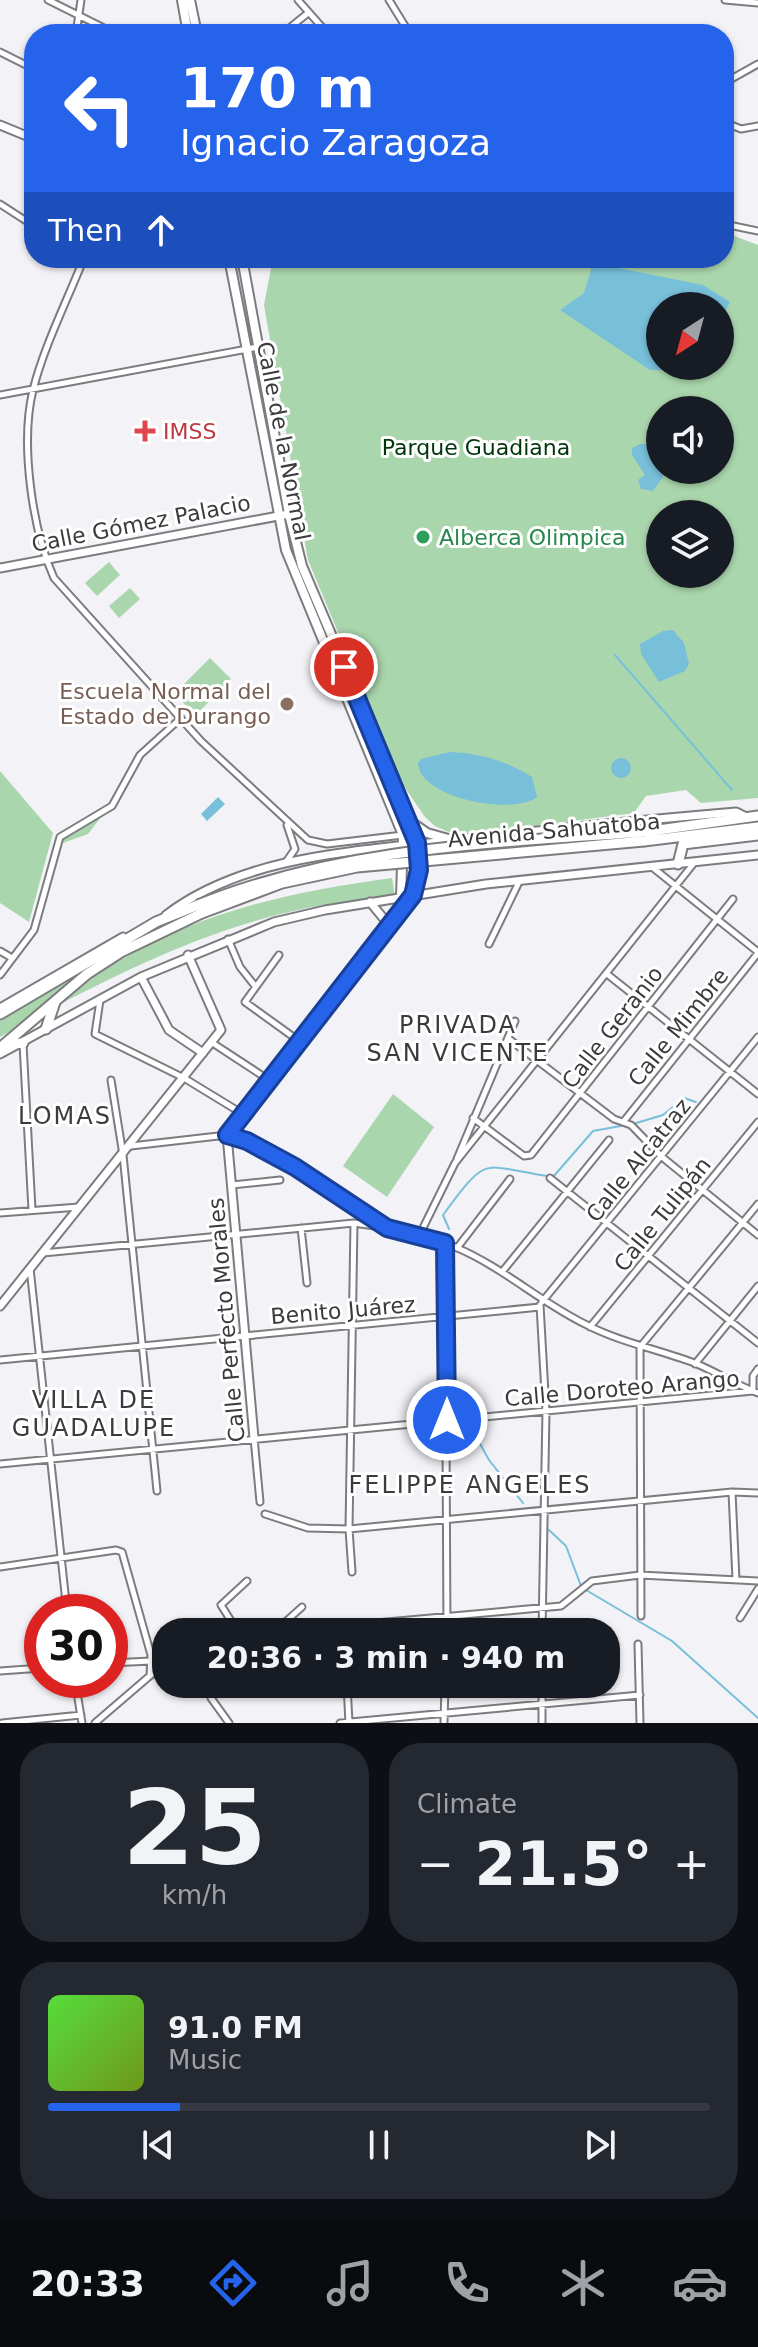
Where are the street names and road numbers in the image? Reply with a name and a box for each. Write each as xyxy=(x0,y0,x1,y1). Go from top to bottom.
street label: Calle de la Normal xyxy=(252,339,315,543)
street label: Calle Gómez Palacio xyxy=(29,490,253,557)
street label: Avenida Sahuatoba xyxy=(447,809,661,852)
street label: Calle Geranio xyxy=(557,961,668,1093)
street label: Calle Mimbre xyxy=(623,963,733,1091)
street label: Calle Alcatraz xyxy=(581,1094,696,1227)
street label: Calle Tulipán xyxy=(609,1152,716,1276)
street label: Calle Perfecto Morales xyxy=(203,1197,250,1443)
street label: Benito Juárez xyxy=(270,1292,417,1329)
street label: Calle Doroteo Arango xyxy=(504,1366,740,1411)

